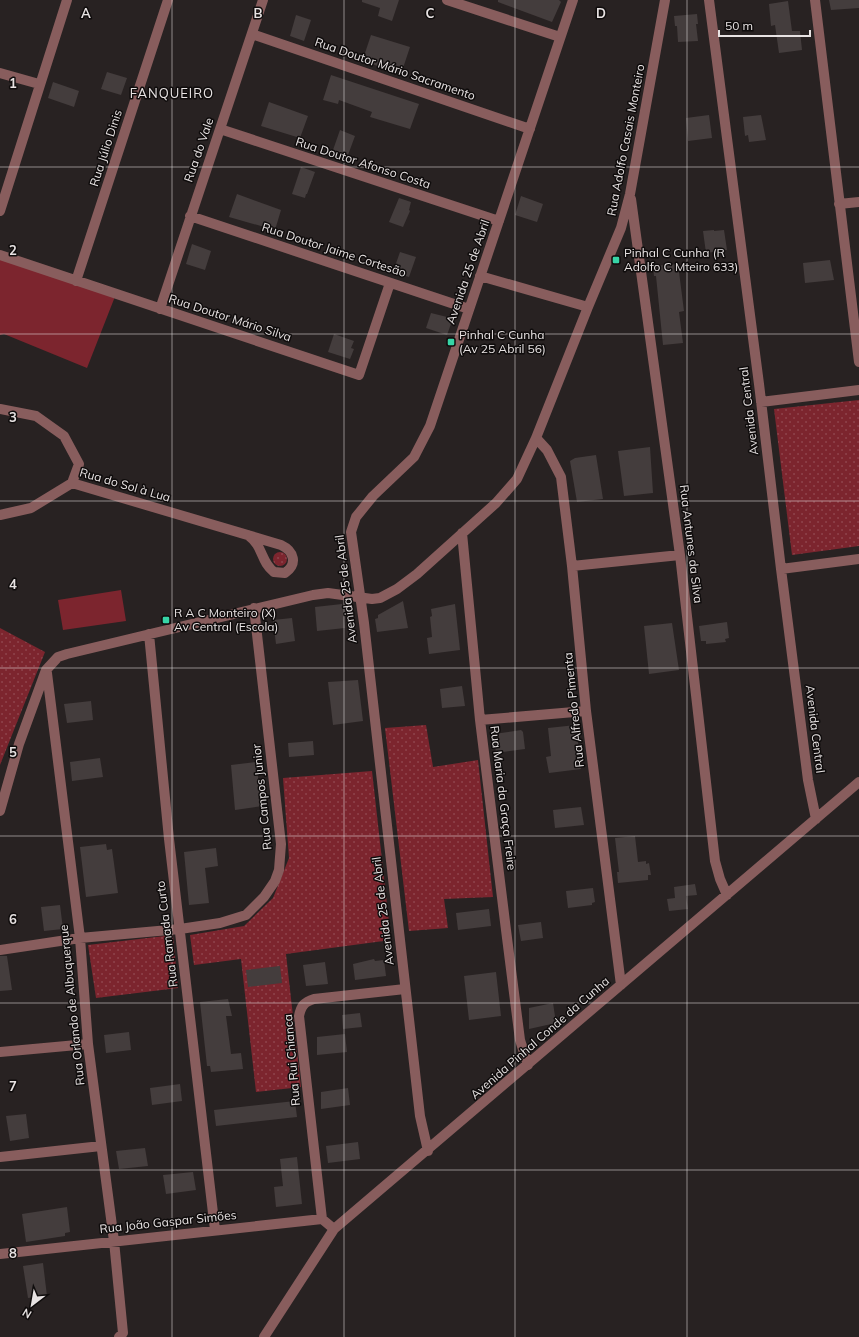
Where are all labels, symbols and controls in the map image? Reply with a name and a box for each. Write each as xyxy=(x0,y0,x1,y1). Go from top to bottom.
text: A xyxy=(81,5,91,21)
text: B xyxy=(254,5,263,21)
text: C xyxy=(426,5,435,21)
text: D xyxy=(596,5,606,21)
scale bar xyxy=(719,12,810,38)
text: 50 m xyxy=(725,18,753,33)
street label: Rua Doutor Mário Sacramento xyxy=(313,34,477,103)
street label: Rua Adolfo Casais Monteiro xyxy=(603,63,648,217)
text: 1 xyxy=(9,75,17,91)
district label: FANQUEIRO xyxy=(130,85,214,101)
street label: Rua Júlio Dinis xyxy=(86,108,125,188)
street label: Rua do Vale xyxy=(181,116,217,184)
street label: Rua Doutor Afonso Costa xyxy=(294,134,433,191)
street label: Avenida 25 de Abril xyxy=(443,218,492,326)
street label: Rua Doutor Jaime Cortesão xyxy=(260,219,408,280)
text: 2 xyxy=(9,242,17,258)
place label: Pinhal C Cunha (R Adolfo C Mteiro 633) xyxy=(624,245,738,274)
marker: Pinhal C Cunha (R Adolfo C Mteiro 633) xyxy=(611,255,621,265)
street label: Rua Doutor Mário Silva xyxy=(167,291,293,344)
place label: Pinhal C Cunha (Av 25 Abril 56) xyxy=(459,327,546,356)
marker: Pinhal C Cunha (Av 25 Abril 56) xyxy=(446,337,456,347)
street label: Avenida Central xyxy=(736,366,761,456)
text: 3 xyxy=(9,409,17,425)
street label: Rua do Sol à Lua xyxy=(78,464,172,505)
street label: Rua Antunes da Silva xyxy=(677,484,706,604)
street label: Avenida 25 de Abril xyxy=(331,534,360,644)
text: 4 xyxy=(9,576,17,592)
place label: R A C Monteiro (X) Av Central (Escola) xyxy=(174,605,278,634)
marker: R A C Monteiro (X) Av Central (Escola) xyxy=(161,615,171,625)
street label: Rua Alfredo Pimenta xyxy=(560,652,587,768)
street label: Avenida Central xyxy=(803,684,828,774)
street label: Rua Maria da Graça Freire xyxy=(487,725,520,871)
street label: Rua Campos Junior xyxy=(248,743,275,851)
text: 5 xyxy=(9,744,17,760)
street label: Avenida 25 de Abril xyxy=(368,856,397,966)
street label: Rua Ramada Curto xyxy=(153,880,180,988)
text: 6 xyxy=(9,911,17,927)
street label: Rua Orlando de Albuquerque xyxy=(56,924,87,1086)
street label: Avenida Pinhal Conde da Cunha xyxy=(467,973,612,1102)
street label: Rua Rui Chianca xyxy=(280,1013,303,1107)
text: 7 xyxy=(9,1078,17,1094)
street label: Rua João Gaspar Simões xyxy=(99,1207,237,1236)
text: 8 xyxy=(9,1245,17,1261)
north arrow xyxy=(12,1285,52,1325)
text: N xyxy=(20,1305,34,1322)

